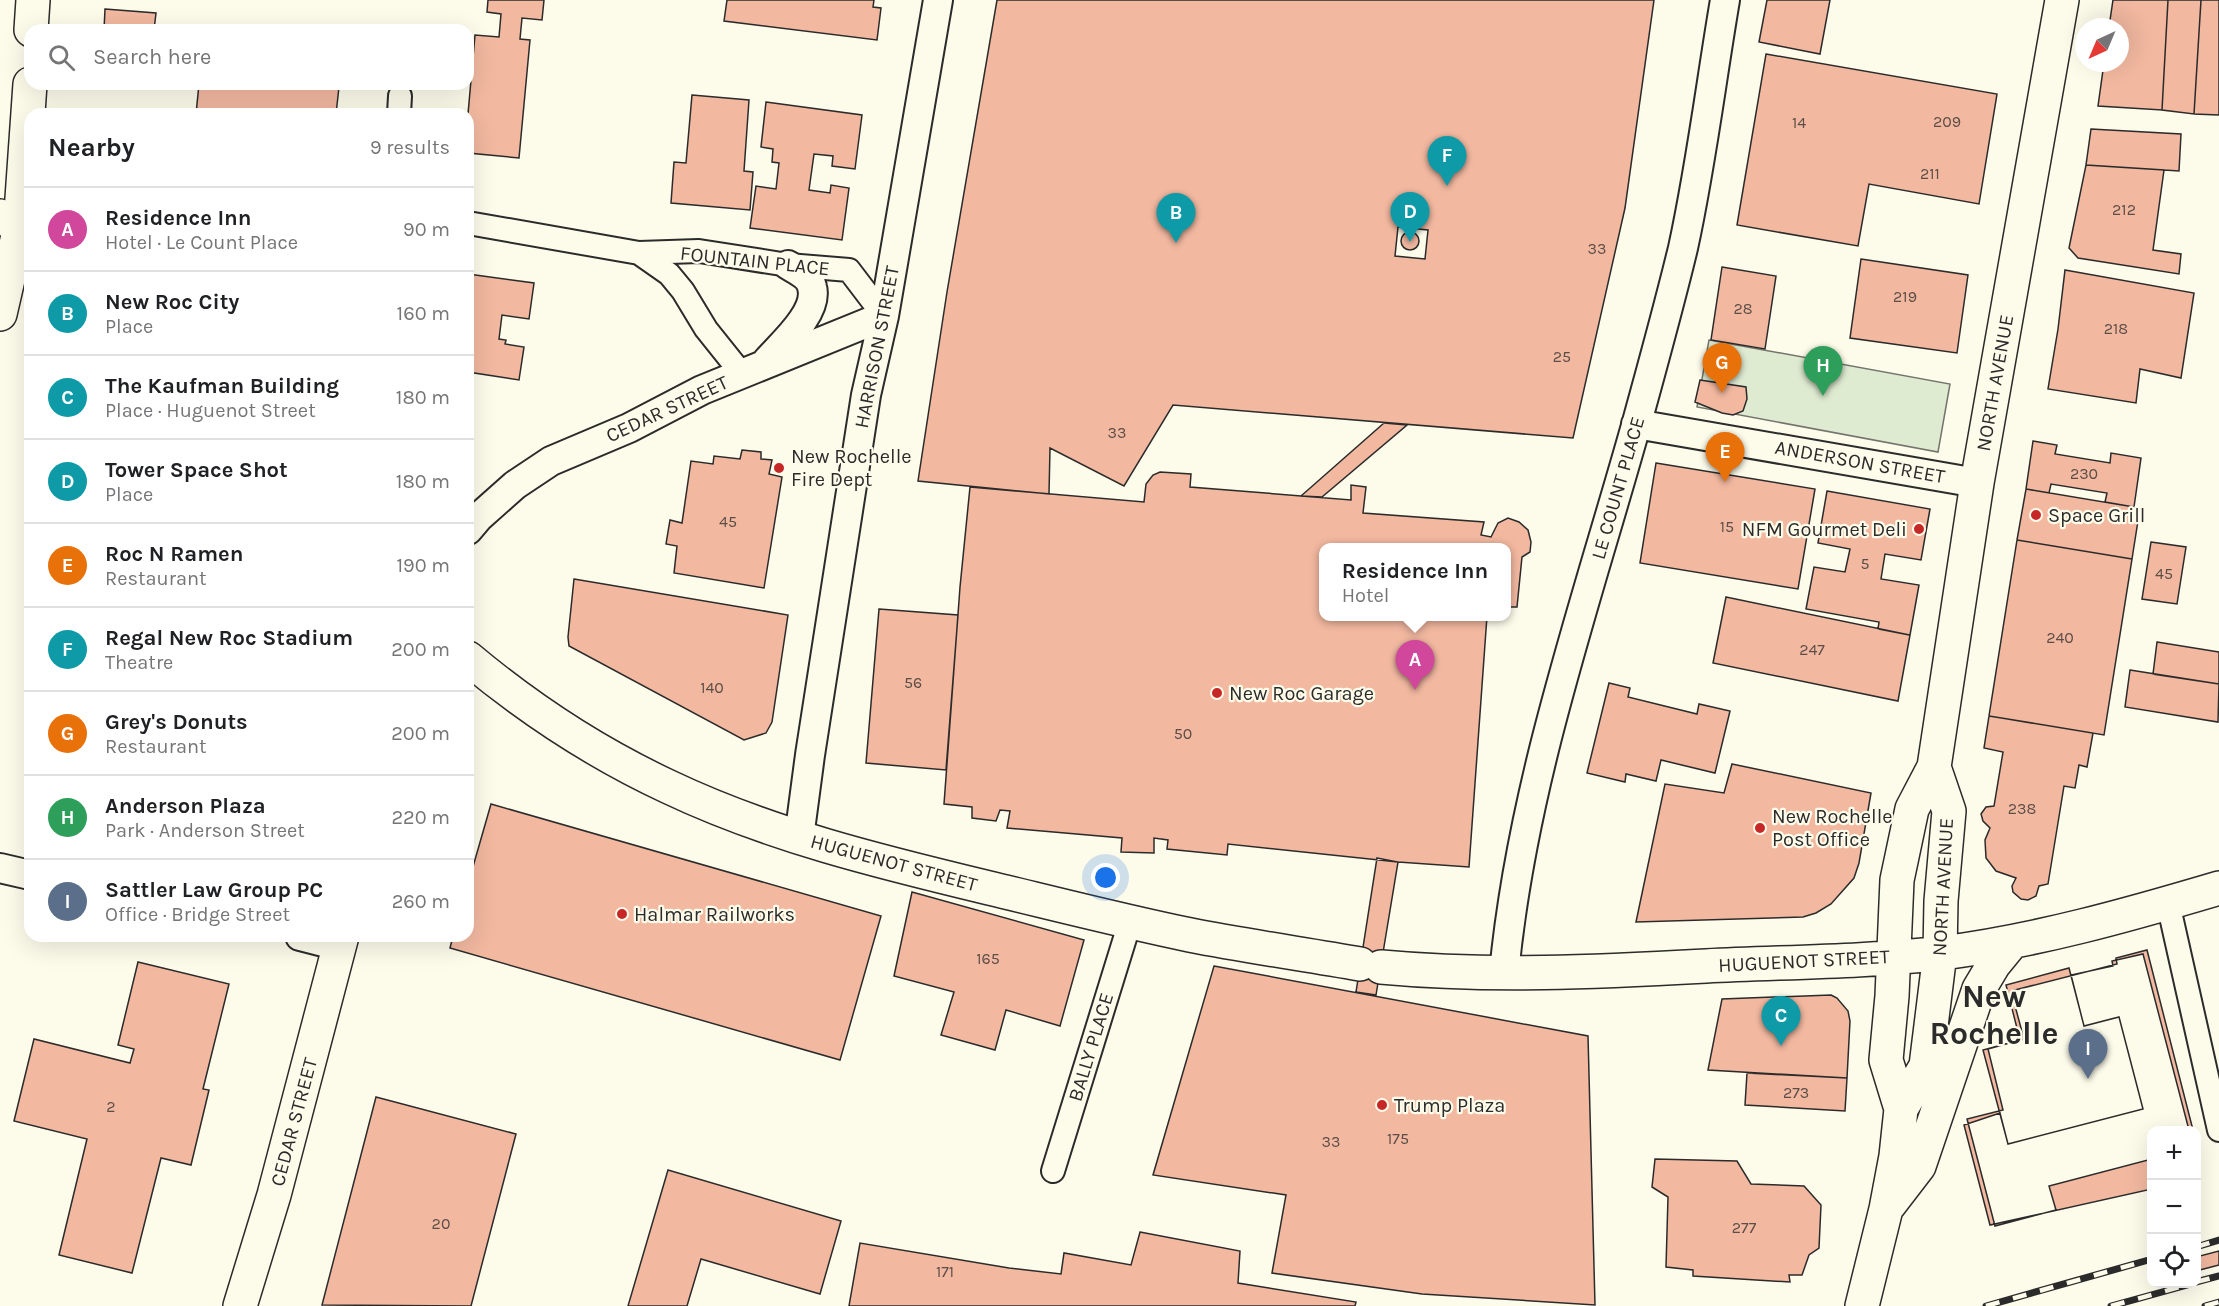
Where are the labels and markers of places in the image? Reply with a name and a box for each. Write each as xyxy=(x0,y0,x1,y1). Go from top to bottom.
pin: F xyxy=(1428,136,1466,186)
pin: D xyxy=(1390,192,1430,242)
pin: B xyxy=(1156,194,1196,243)
pin: G xyxy=(1702,344,1742,393)
pin: H xyxy=(1804,346,1842,396)
pin: E xyxy=(1706,432,1744,482)
place label: New Rochelle Fire Dept xyxy=(791,445,912,491)
marker: New Rochelle Fire Dept xyxy=(772,461,786,475)
place label: Space Grill xyxy=(2048,504,2145,527)
marker: Space Grill xyxy=(2029,508,2043,522)
place label: NFM Gourmet Deli xyxy=(1742,518,1907,541)
marker: NFM Gourmet Deli xyxy=(1912,522,1926,536)
pin: A xyxy=(1396,640,1434,690)
place label: New Roc Garage xyxy=(1229,682,1374,705)
marker: New Roc Garage xyxy=(1210,686,1224,700)
place label: New Rochelle Post Office xyxy=(1772,805,1893,851)
marker: New Rochelle Post Office xyxy=(1753,821,1767,835)
place label: Halmar Railworks xyxy=(634,903,795,926)
marker: Halmar Railworks xyxy=(615,907,629,921)
pin: C xyxy=(1762,996,1800,1046)
pin: I xyxy=(2068,1030,2108,1079)
place label: Trump Plaza xyxy=(1394,1094,1505,1117)
marker: Trump Plaza xyxy=(1375,1098,1389,1112)

